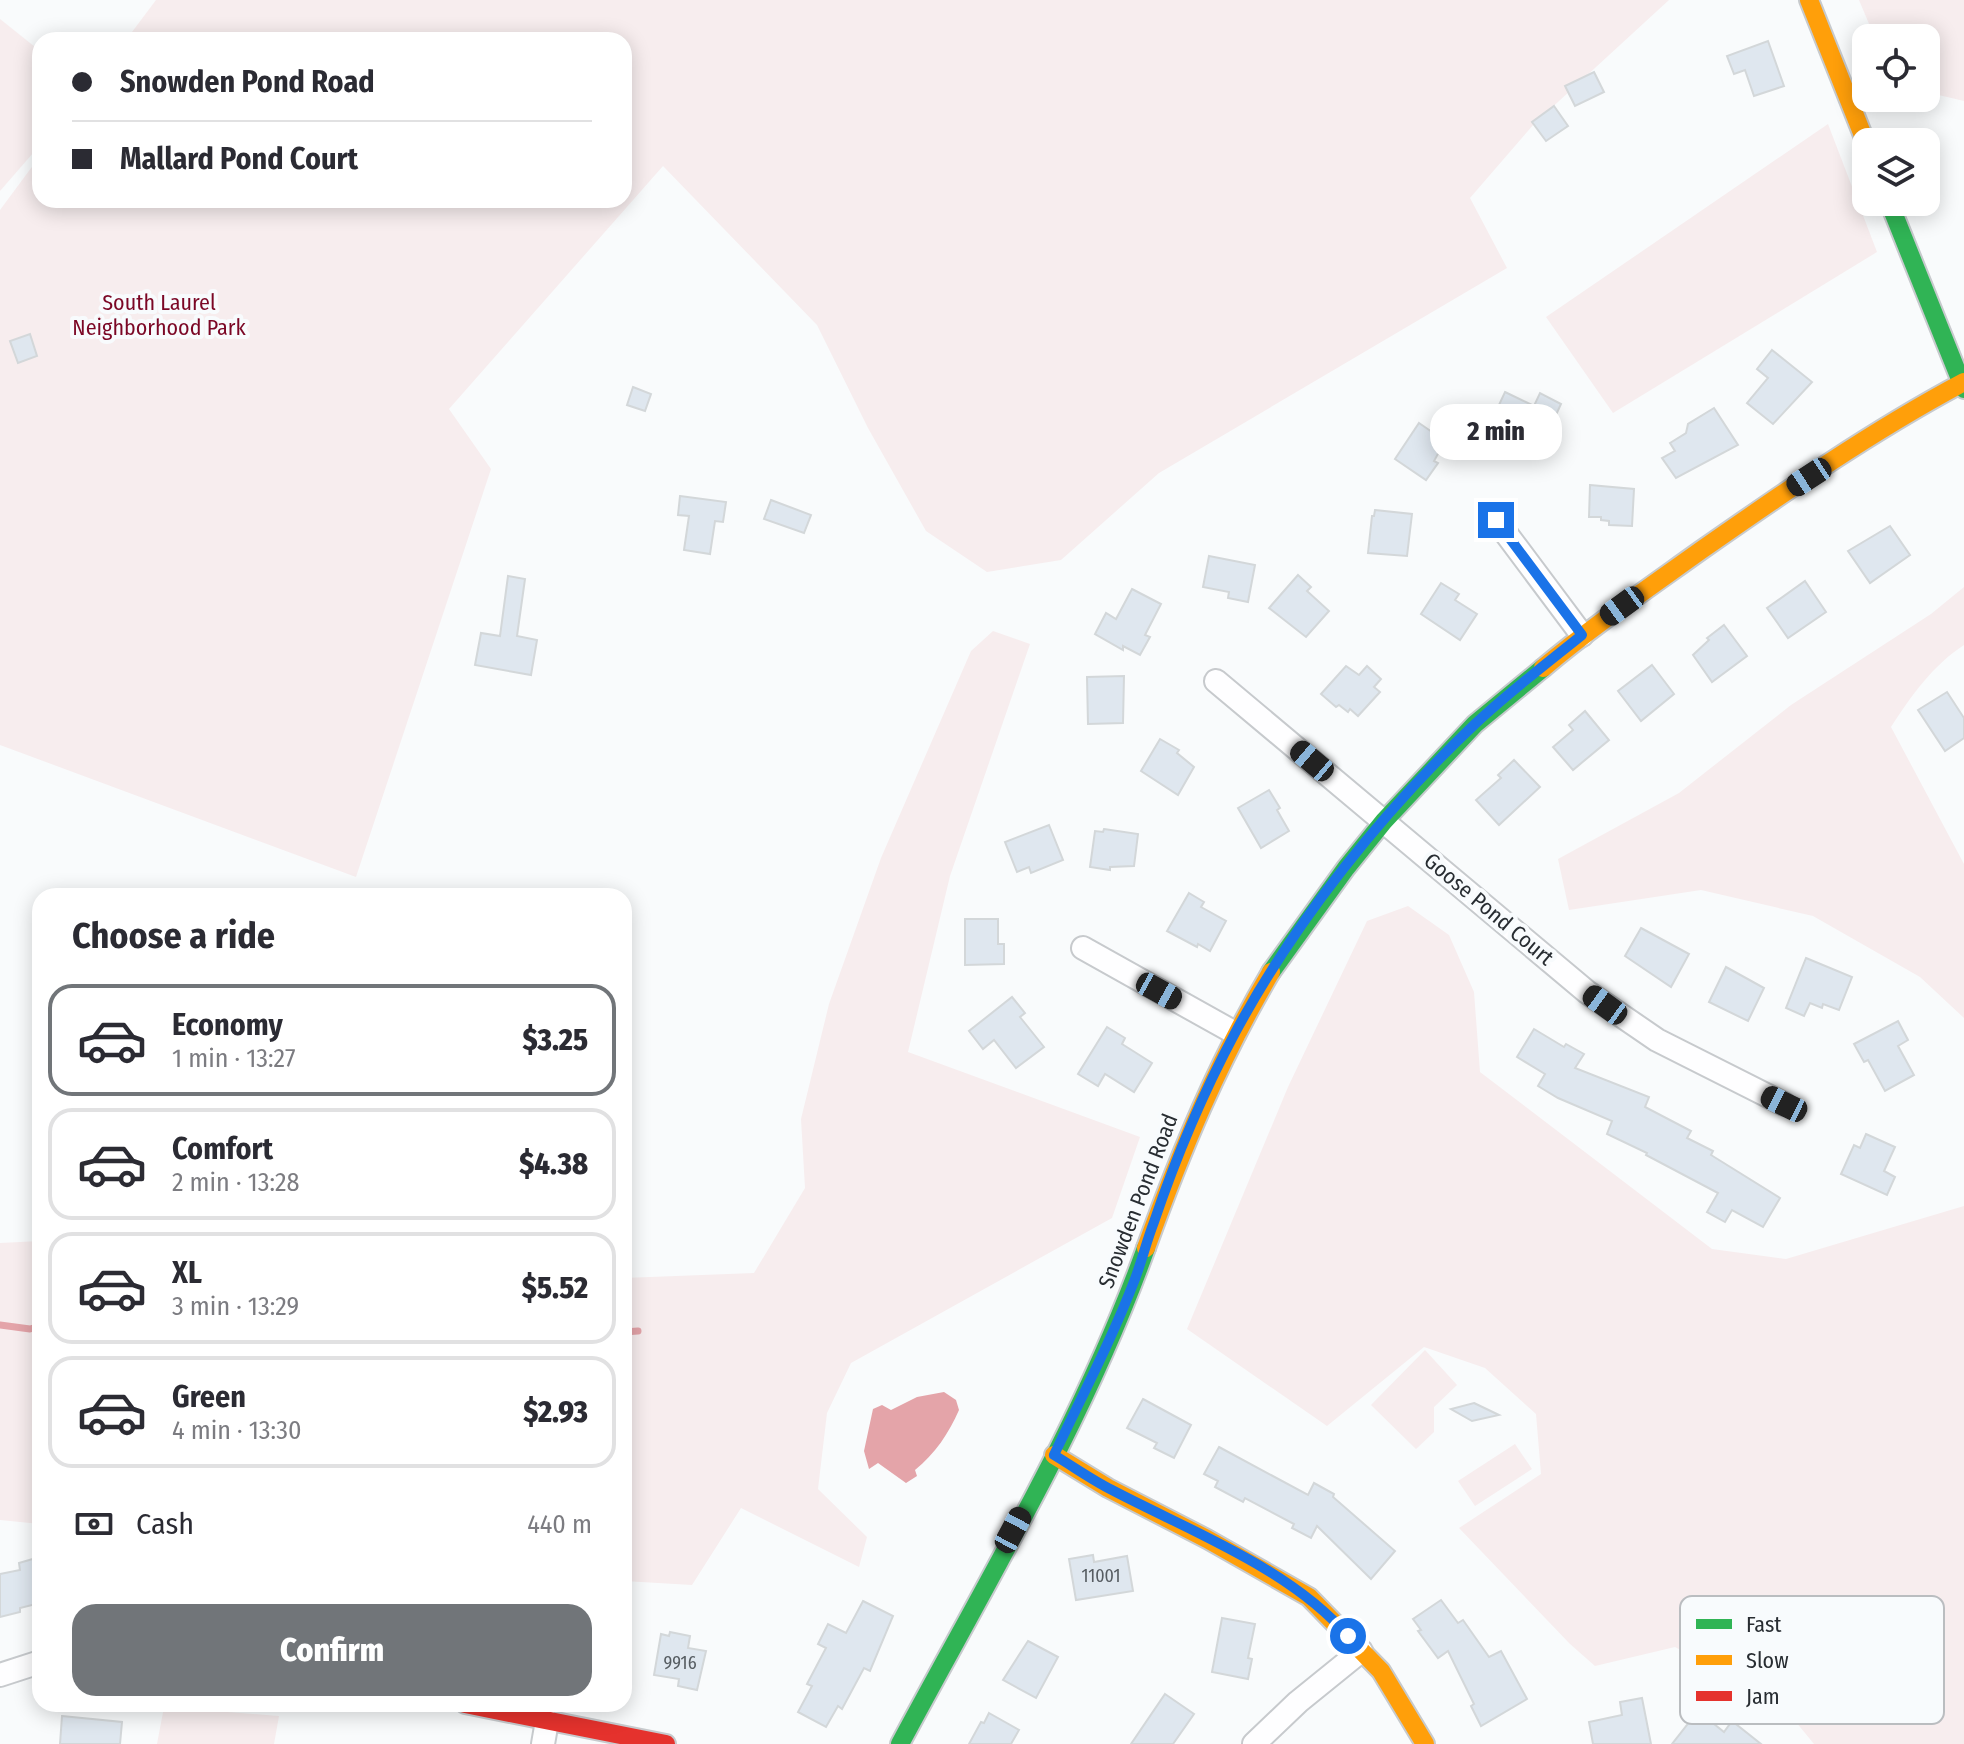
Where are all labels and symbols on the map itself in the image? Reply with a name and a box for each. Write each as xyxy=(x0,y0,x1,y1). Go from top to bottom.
park label: South Laurel Neighborhood Park xyxy=(72,289,246,341)
callout: 2 min xyxy=(1430,404,1562,460)
car xyxy=(1782,454,1836,500)
route end xyxy=(1478,502,1514,538)
car xyxy=(1596,582,1648,630)
car xyxy=(1286,736,1338,786)
street label: Goose Pond Court xyxy=(1419,847,1560,972)
car xyxy=(1132,969,1186,1013)
car xyxy=(1579,981,1631,1029)
car xyxy=(1757,1083,1811,1125)
street label: Snowden Pond Road xyxy=(1092,1110,1184,1292)
car xyxy=(991,1503,1035,1557)
house number: 11001 xyxy=(1081,1565,1121,1587)
legend xyxy=(1680,1596,1944,1724)
text: Fast xyxy=(1746,1611,1782,1638)
route start xyxy=(1330,1618,1366,1654)
text: Slow xyxy=(1746,1647,1789,1674)
house number: 9916 xyxy=(663,1652,697,1674)
text: Jam xyxy=(1746,1683,1780,1710)

